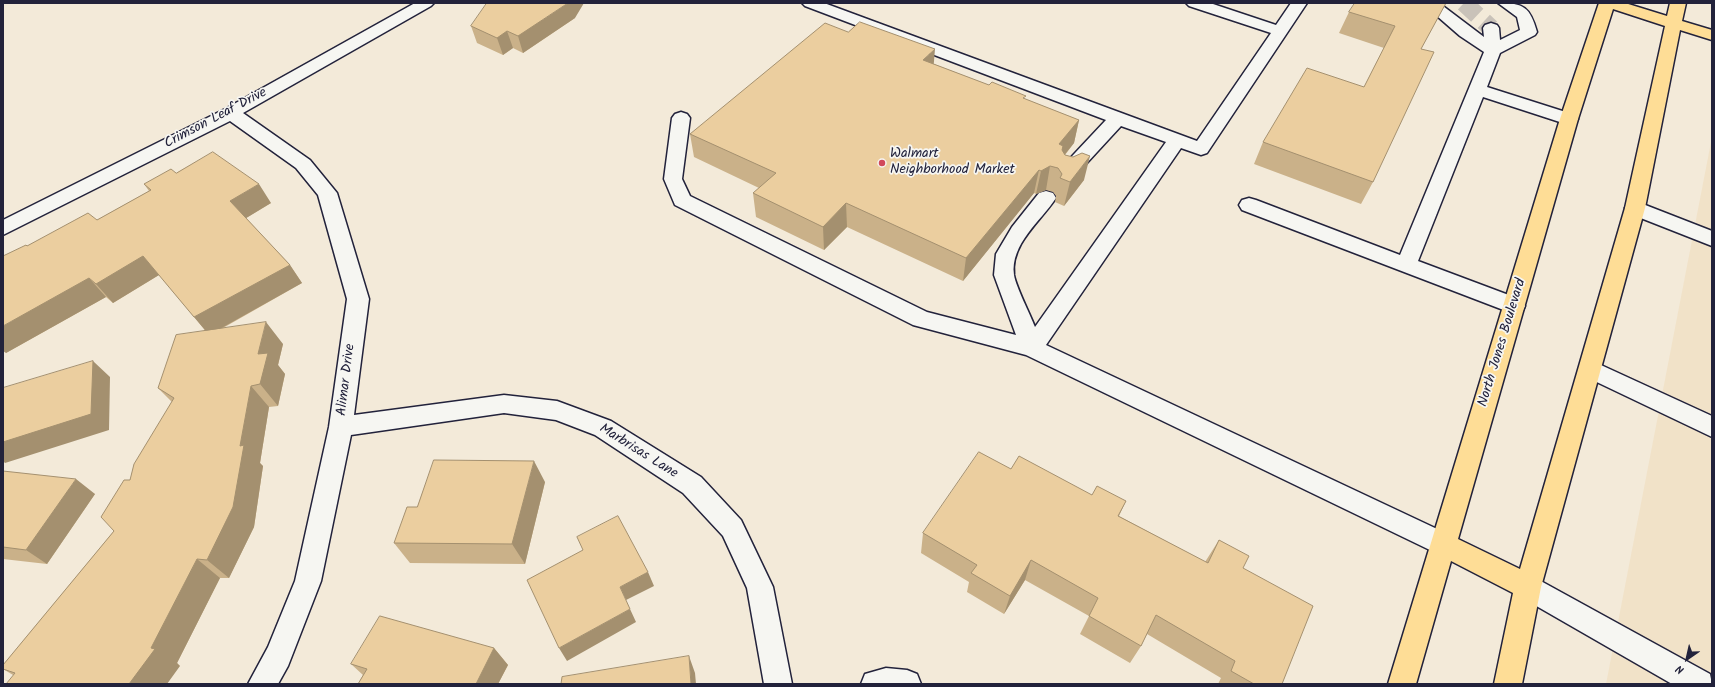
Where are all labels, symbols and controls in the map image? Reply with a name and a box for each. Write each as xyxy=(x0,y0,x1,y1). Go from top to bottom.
street label: Crimson Leaf Drive xyxy=(162,85,270,153)
place label: Walmart Neighborhood Market xyxy=(890,147,1015,180)
marker: Walmart Neighborhood Market xyxy=(877,158,887,168)
street label: North Jones Boulevard xyxy=(1476,277,1530,409)
street label: Alimar Drive xyxy=(334,343,360,417)
street label: Marbrisas Lane xyxy=(596,421,680,483)
north arrow xyxy=(1667,639,1707,679)
text: N xyxy=(1672,660,1688,678)

